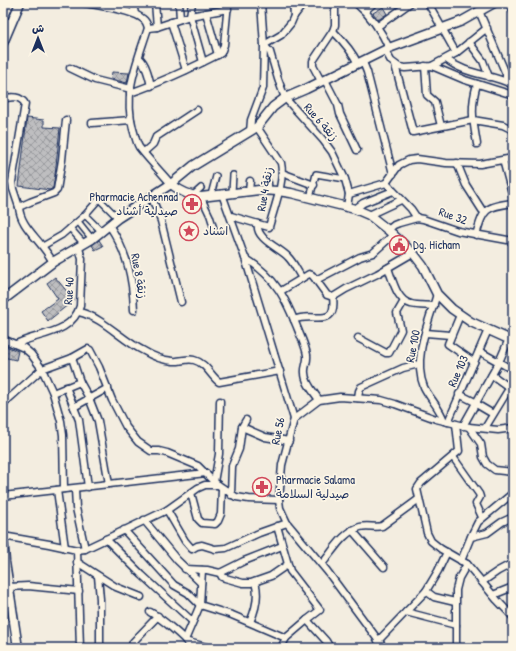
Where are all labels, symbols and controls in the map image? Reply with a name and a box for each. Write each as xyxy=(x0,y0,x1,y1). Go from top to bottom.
north arrow xyxy=(18,18,58,58)
text: ش xyxy=(32,21,44,35)
street label: Rue 6 زنقة xyxy=(300,99,343,144)
street label: Rue 4 زنقة xyxy=(252,165,277,212)
place label: Pharmacie Achennad صيدلية أشناد xyxy=(90,188,178,219)
pharmacy icon: Pharmacie Achennad صيدلية أشناد xyxy=(181,193,203,215)
street label: Rue 32 xyxy=(437,203,470,228)
place icon: اشناد xyxy=(178,220,200,242)
place label: اشناد xyxy=(203,222,228,239)
public building icon: Dg. Hicham xyxy=(388,234,410,256)
place label: Dg. Hicham xyxy=(413,236,460,253)
street label: Rue 8 زنقة xyxy=(127,252,152,300)
street label: Rue 40 xyxy=(59,277,78,305)
street label: Rue 100 xyxy=(401,328,424,364)
street label: Rue 103 xyxy=(443,352,472,389)
street label: Rue 56 xyxy=(267,416,289,446)
place label: Pharmacie Salama صيدلية السلامة xyxy=(276,471,355,502)
pharmacy icon: Pharmacie Salama صيدلية السلامة xyxy=(251,476,273,498)

